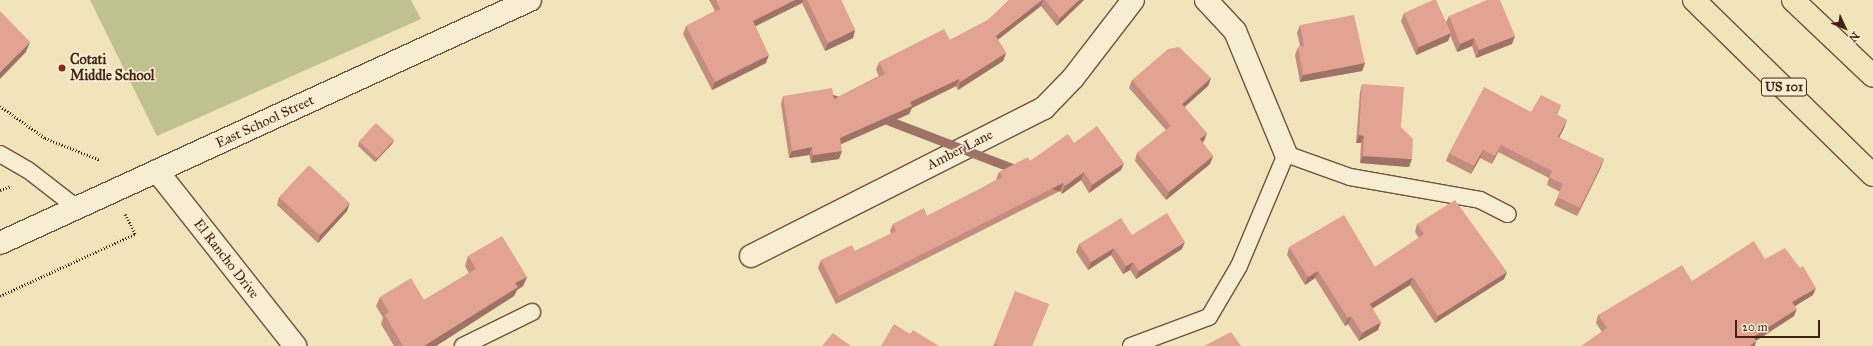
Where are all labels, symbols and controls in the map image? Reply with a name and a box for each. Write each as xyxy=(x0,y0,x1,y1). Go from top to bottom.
north arrow xyxy=(1825,8,1865,48)
text: N xyxy=(1846,29,1862,45)
place label: Cotati Middle School xyxy=(70,52,155,84)
marker: Cotati Middle School xyxy=(57,63,67,73)
road number: US 101 xyxy=(1760,76,1808,98)
street label: East School Street xyxy=(213,92,317,152)
street label: Amber Lane xyxy=(924,126,996,174)
street label: El Rancho Drive xyxy=(190,216,262,302)
scale bar xyxy=(1737,312,1822,338)
text: 20 m xyxy=(1742,320,1768,334)

